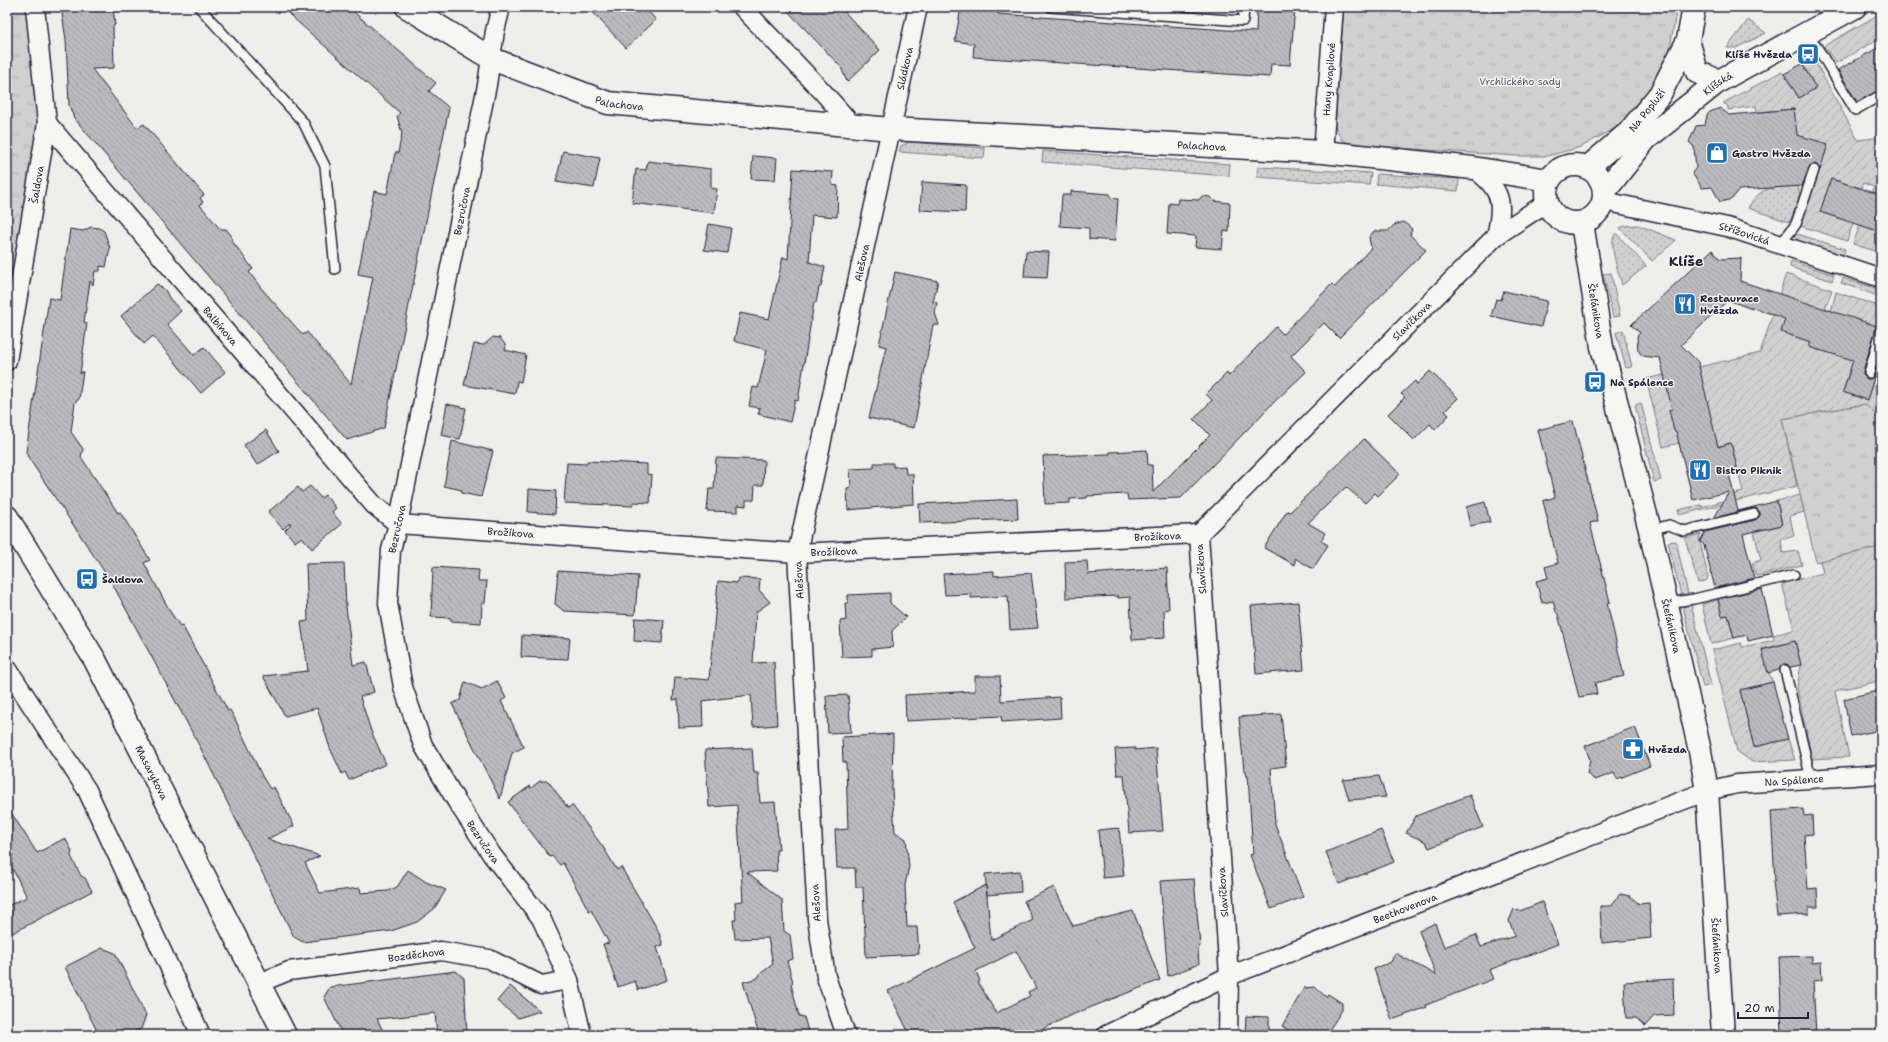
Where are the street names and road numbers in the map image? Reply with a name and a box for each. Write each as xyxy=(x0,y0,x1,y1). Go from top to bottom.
street label: Hany Kvapilové xyxy=(1319,42,1338,116)
street label: Sládkova xyxy=(893,45,916,91)
street label: Klíšská xyxy=(1700,68,1735,98)
street label: Na Popluží xyxy=(1626,87,1668,134)
street label: Palachova xyxy=(593,92,645,113)
street label: Palachova xyxy=(1177,138,1227,153)
street label: Šaldova xyxy=(27,164,46,204)
street label: Bezručova xyxy=(451,185,473,236)
street label: Střížovická xyxy=(1718,219,1772,247)
street label: Alešova xyxy=(851,242,872,283)
street label: Štefánikova xyxy=(1585,282,1607,340)
street label: Slavíčkova xyxy=(1389,298,1434,343)
street label: Balbínova xyxy=(200,304,241,348)
street label: Bezručova xyxy=(386,503,409,554)
street label: Brožíkova xyxy=(487,524,535,540)
street label: Brožíkova xyxy=(1134,528,1182,544)
street label: Slavíčkova xyxy=(1193,543,1209,594)
street label: Brožíkova xyxy=(810,544,858,559)
street label: Alešova xyxy=(791,560,806,599)
street label: Štefánikova xyxy=(1659,597,1684,655)
street label: Masarykova xyxy=(133,743,172,803)
street label: Na Spálence xyxy=(1764,771,1825,789)
street label: Bezručova xyxy=(464,818,503,867)
street label: Slavíčkova xyxy=(1215,866,1231,917)
street label: Alešova xyxy=(808,883,824,922)
street label: Beethovenova xyxy=(1371,889,1439,926)
street label: Štefánikova xyxy=(1709,917,1726,975)
street label: Bozděchova xyxy=(387,944,447,964)

